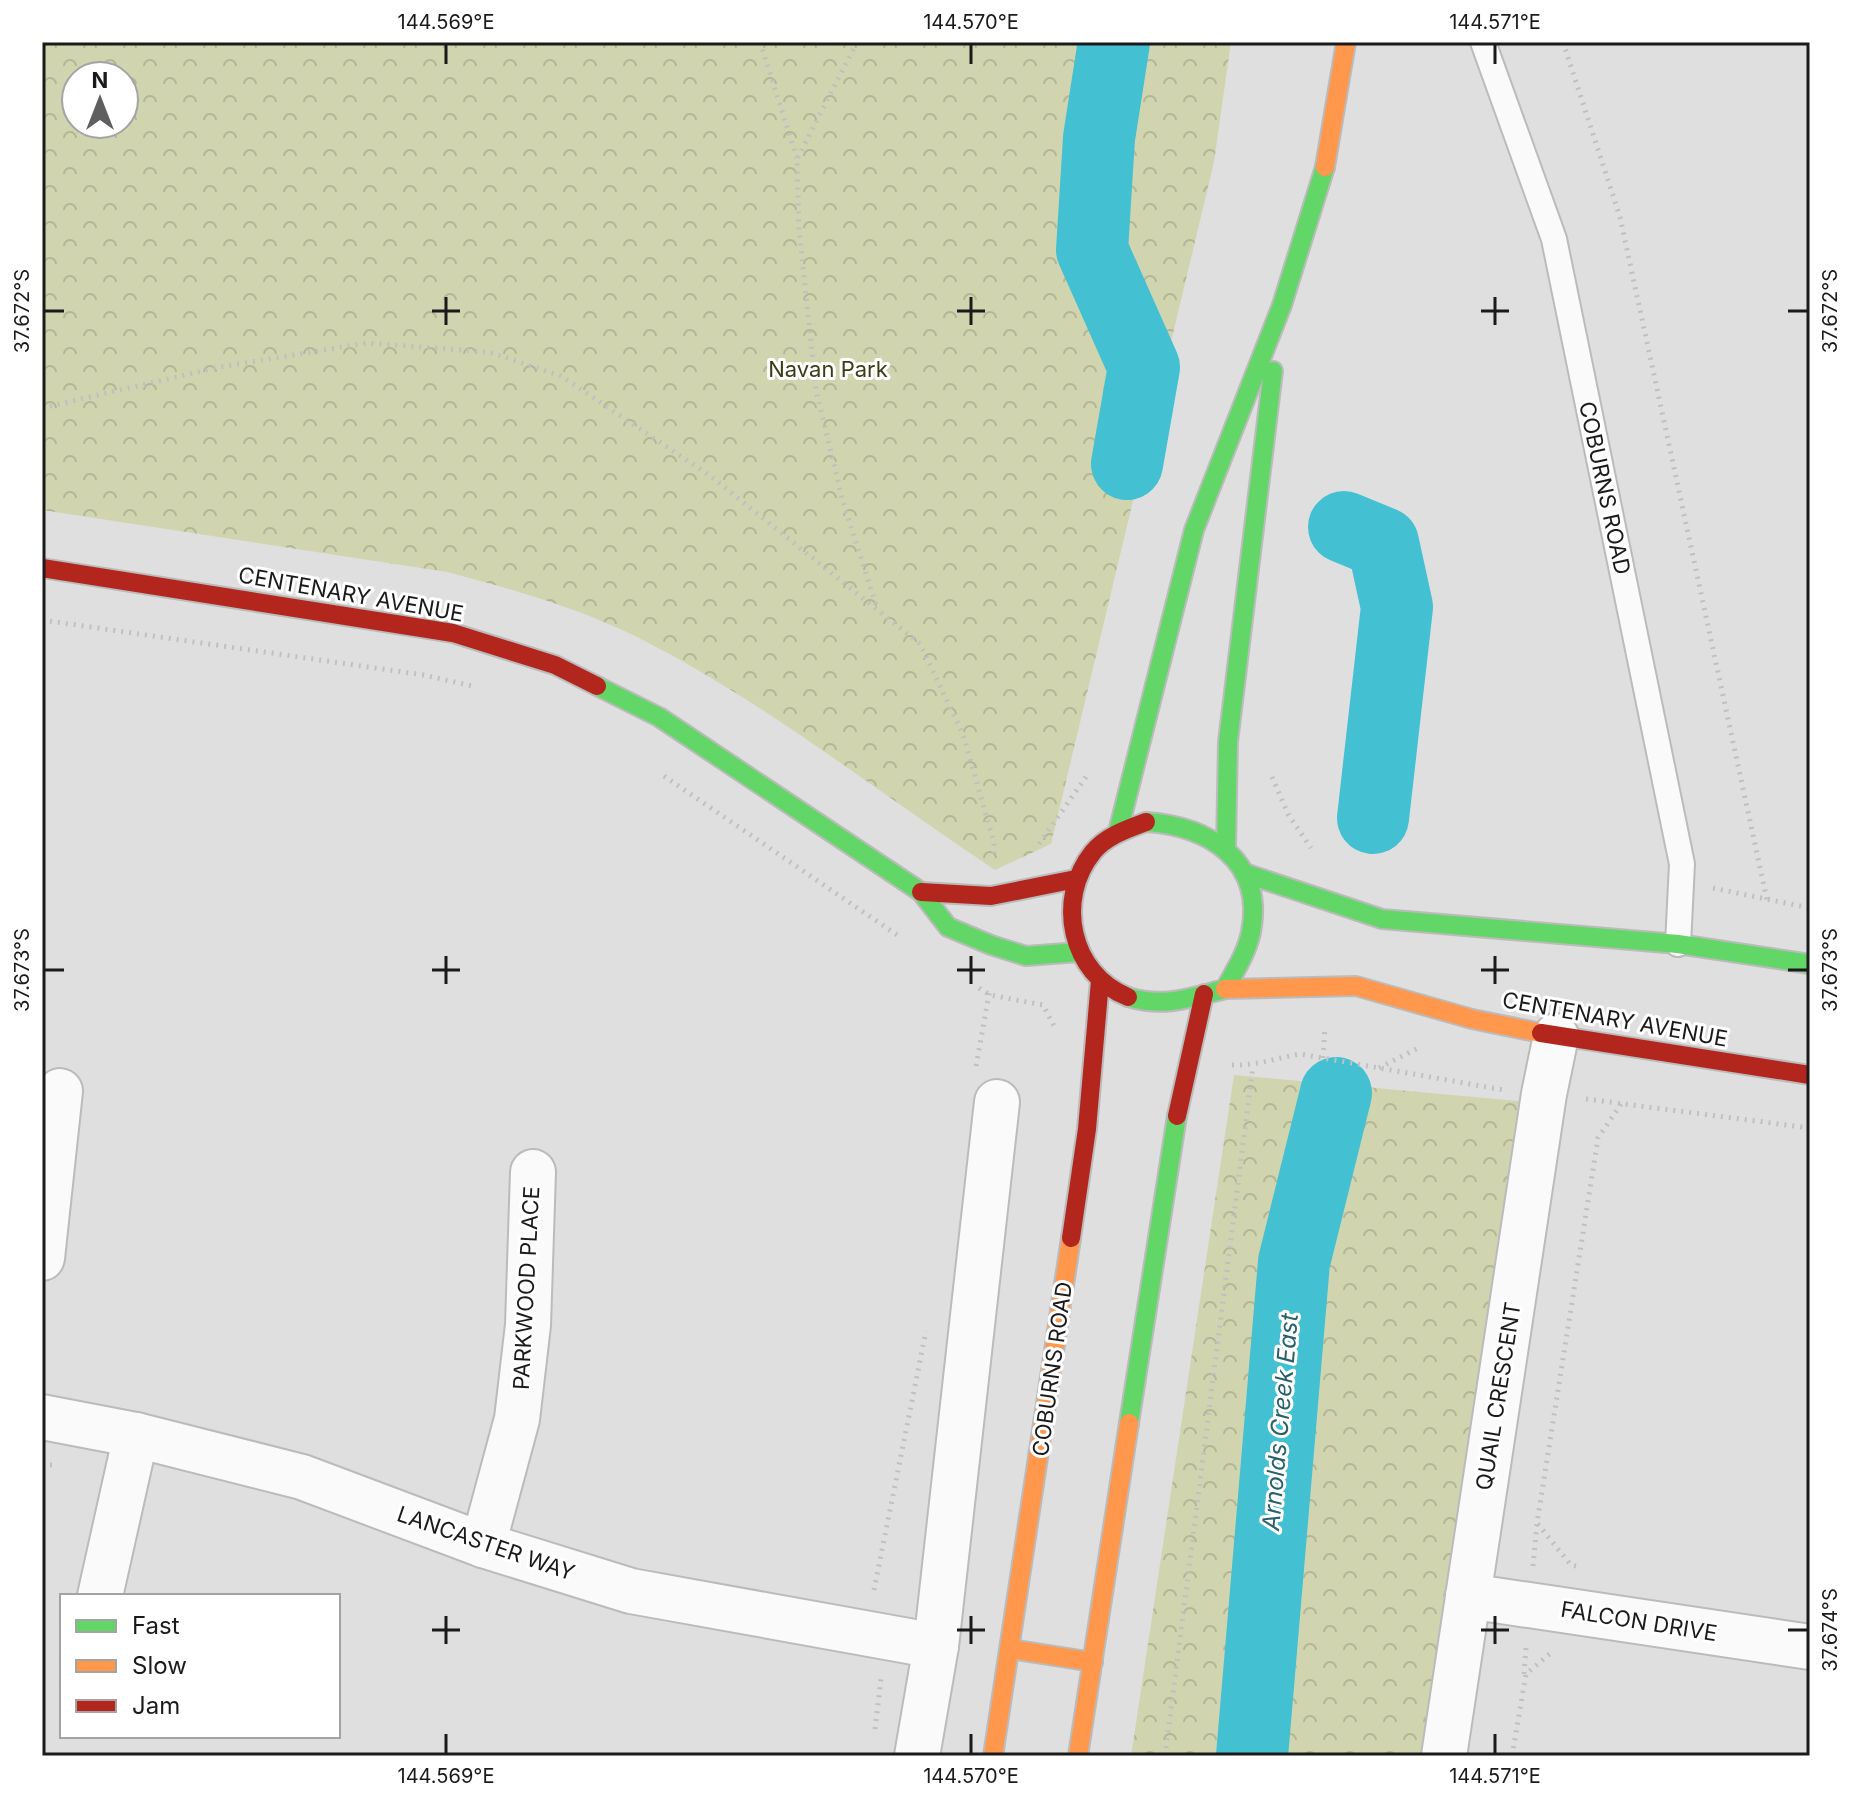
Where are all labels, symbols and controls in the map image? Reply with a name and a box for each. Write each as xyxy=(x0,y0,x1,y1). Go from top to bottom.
text: 144.569°E xyxy=(398,10,494,34)
text: 144.570°E xyxy=(923,10,1019,34)
text: 144.571°E xyxy=(1449,10,1541,34)
north arrow xyxy=(60,60,140,140)
text: N xyxy=(92,67,108,93)
text: 37.672°S xyxy=(10,269,34,353)
text: 37.672°S xyxy=(1818,269,1842,353)
park label: Navan Park xyxy=(768,356,888,382)
street label: COBURNS ROAD xyxy=(1574,399,1636,577)
street label: CENTENARY AVENUE xyxy=(236,561,466,627)
text: 37.673°S xyxy=(10,928,34,1012)
text: 37.673°S xyxy=(1818,928,1842,1012)
street label: CENTENARY AVENUE xyxy=(1500,986,1730,1052)
street label: PARKWOOD PLACE xyxy=(508,1185,544,1391)
street label: COBURNS ROAD xyxy=(1027,1280,1077,1458)
street label: QUAIL CRESCENT xyxy=(1470,1300,1526,1492)
water label: Arnolds Creek East xyxy=(1256,1311,1304,1533)
street label: LANCASTER WAY xyxy=(394,1500,578,1586)
text: 37.674°S xyxy=(1818,1588,1842,1672)
legend xyxy=(60,1594,340,1738)
street label: FALCON DRIVE xyxy=(1559,1596,1719,1646)
text: Fast xyxy=(132,1611,180,1640)
text: Slow xyxy=(132,1651,187,1680)
text: Jam xyxy=(132,1691,180,1720)
text: 144.569°E xyxy=(398,1764,494,1788)
text: 144.570°E xyxy=(923,1764,1019,1788)
text: 144.571°E xyxy=(1449,1764,1541,1788)

